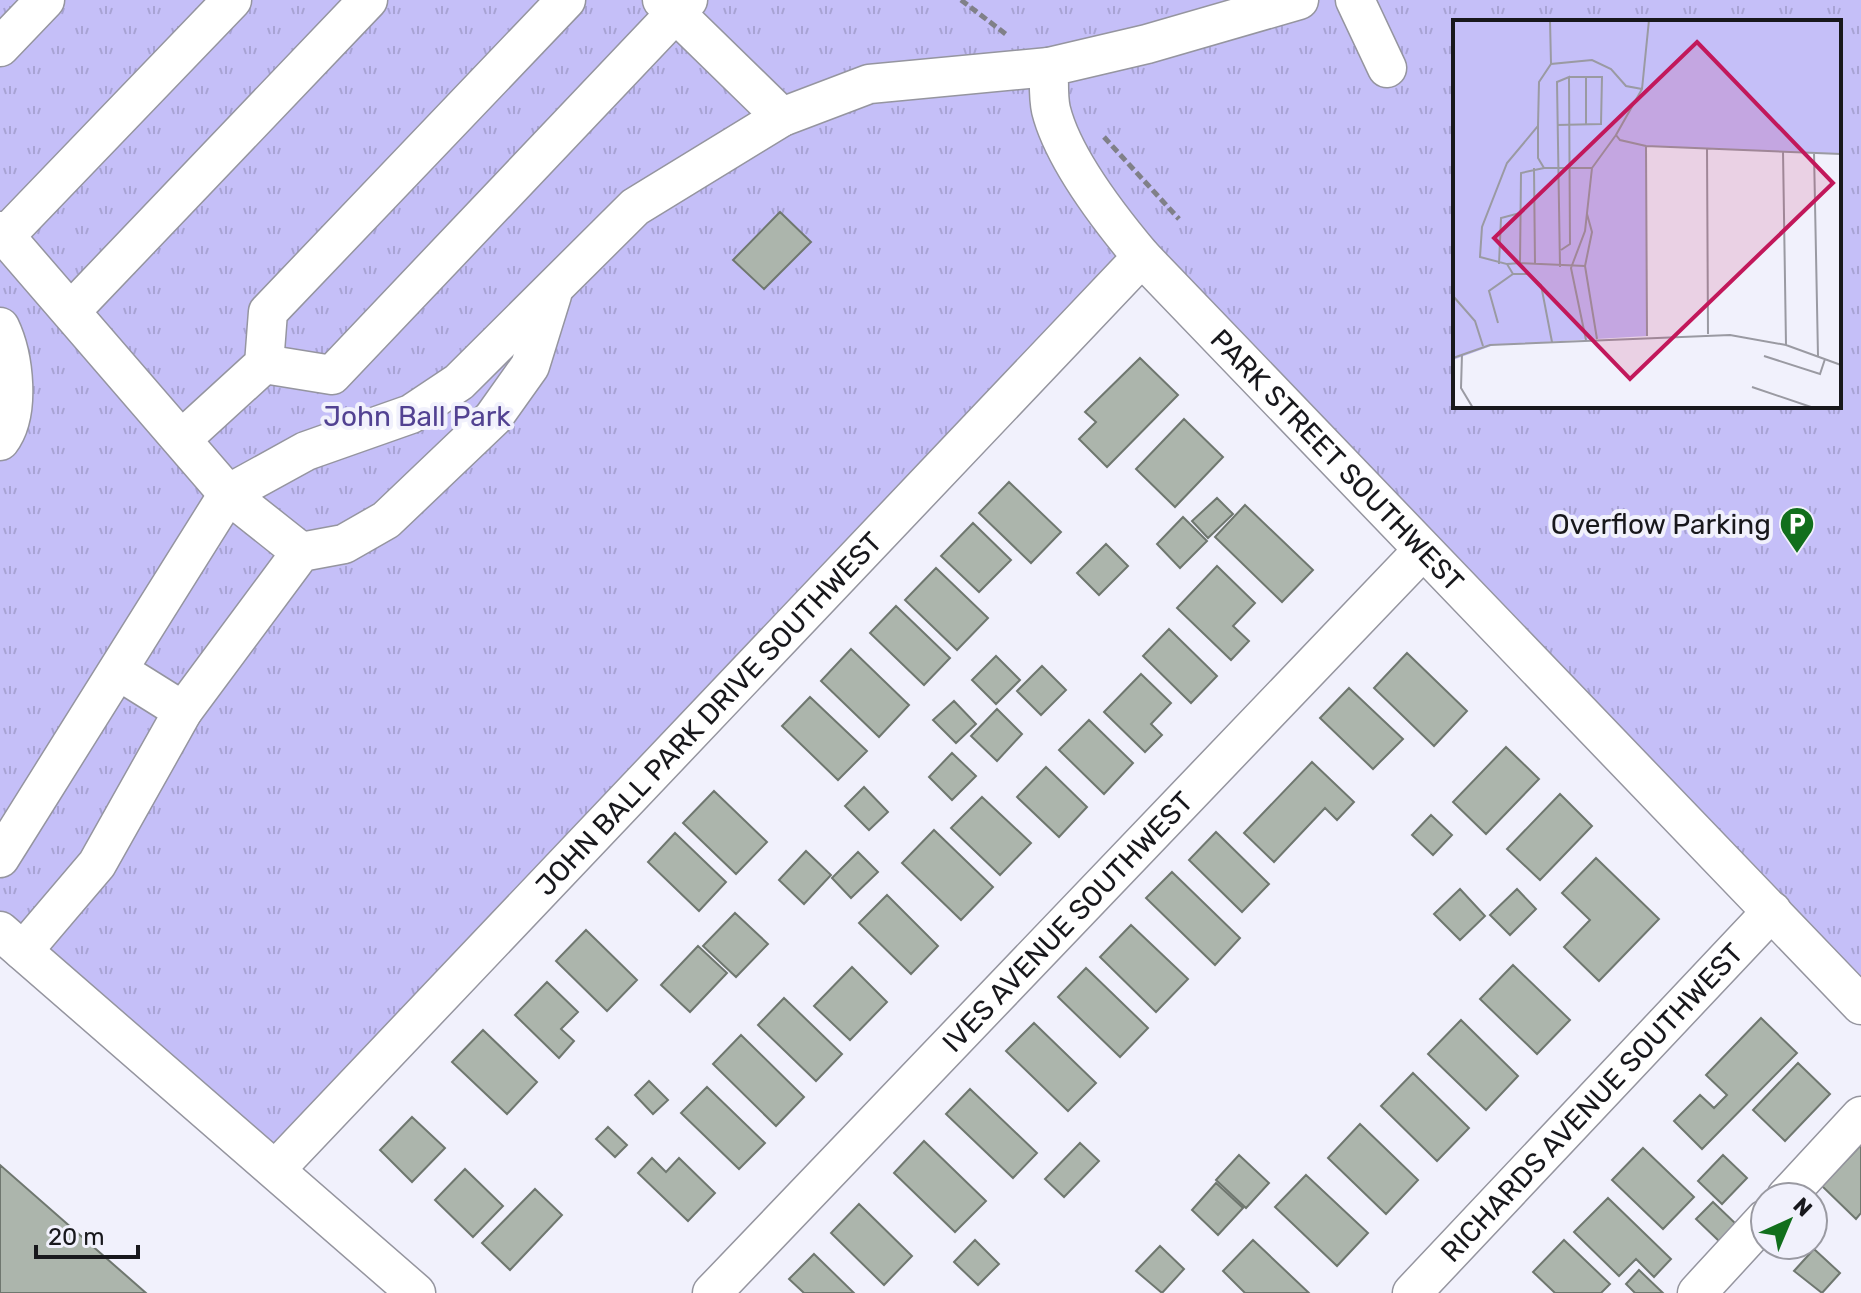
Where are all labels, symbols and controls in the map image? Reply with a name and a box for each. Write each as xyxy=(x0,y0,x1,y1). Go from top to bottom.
inset map xyxy=(1453,20,1841,408)
street label: PARK STREET SOUTHWEST xyxy=(1204,322,1471,598)
park label: John Ball Park xyxy=(323,400,511,433)
parking icon: Overflow Parking xyxy=(1778,505,1816,555)
place label: Overflow Parking xyxy=(1551,508,1771,541)
street label: JOHN BALL PARK DRIVE SOUTHWEST xyxy=(528,525,888,902)
street label: IVES AVENUE SOUTHWEST xyxy=(935,785,1199,1058)
street label: RICHARDS AVENUE SOUTHWEST xyxy=(1434,936,1750,1268)
north arrow xyxy=(1749,1181,1829,1261)
text: N xyxy=(1787,1192,1818,1222)
scale bar xyxy=(36,1209,138,1259)
text: 20 m xyxy=(48,1223,105,1251)

